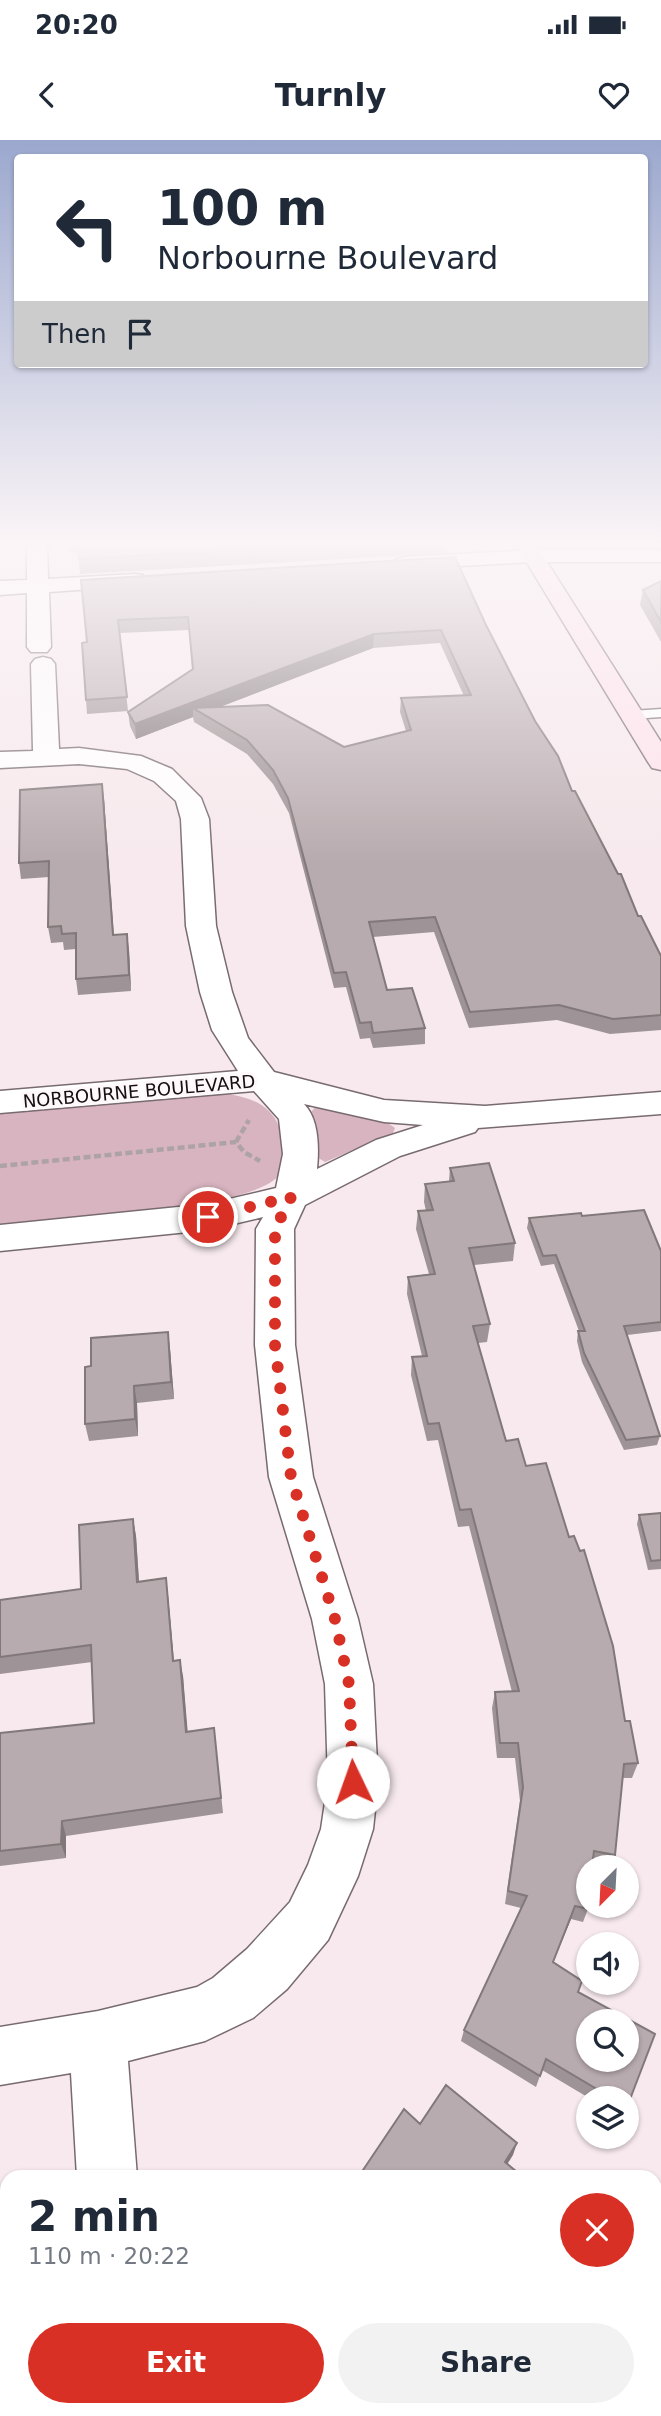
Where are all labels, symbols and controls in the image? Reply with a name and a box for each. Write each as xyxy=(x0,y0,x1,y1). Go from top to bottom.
text: 20:20 xyxy=(35,10,118,40)
icon: back xyxy=(28,76,66,114)
text: Turnly xyxy=(275,76,386,114)
icon: heart xyxy=(595,76,633,114)
text: 100 m xyxy=(157,180,327,237)
icon: left xyxy=(42,182,133,273)
text: Norbourne Boulevard xyxy=(157,239,498,277)
icon: arrive xyxy=(121,315,159,353)
text: Then xyxy=(42,319,107,349)
street label: NORBOURNE BOULEVARD xyxy=(22,1070,256,1112)
pin xyxy=(178,1187,238,1247)
icon: arrive xyxy=(189,1198,227,1236)
position arrow xyxy=(316,1745,390,1819)
north arrow xyxy=(576,1855,639,1918)
map controls xyxy=(576,1855,639,2149)
button: sound xyxy=(576,1932,639,1995)
button: search xyxy=(576,2009,639,2072)
button: layers xyxy=(576,2086,639,2149)
text: 2 min xyxy=(28,2192,160,2241)
button: close xyxy=(560,2193,634,2267)
text: 110 m · 20:22 xyxy=(28,2243,190,2269)
button: Exit xyxy=(28,2323,324,2403)
button: Share xyxy=(338,2323,634,2403)

